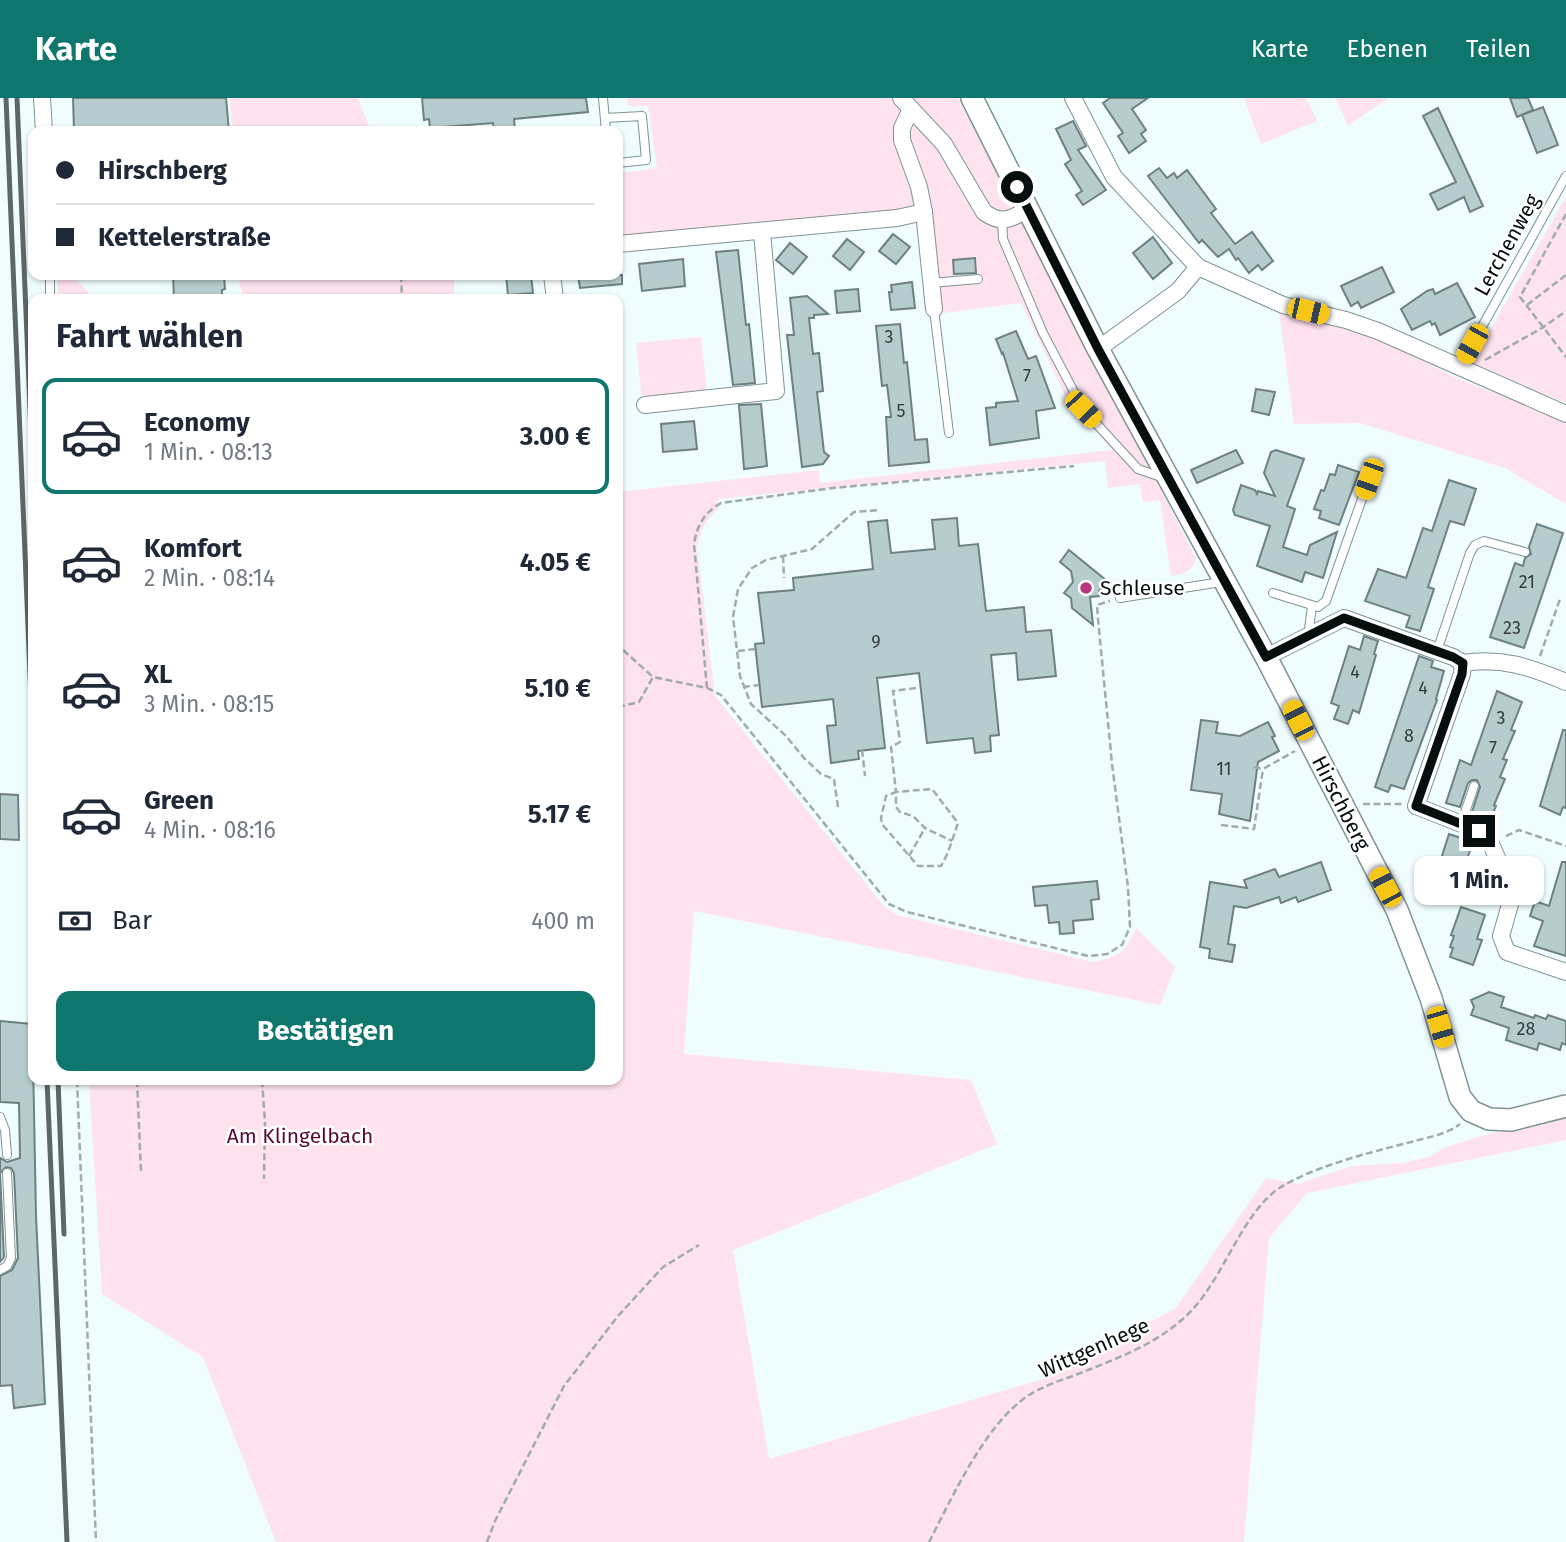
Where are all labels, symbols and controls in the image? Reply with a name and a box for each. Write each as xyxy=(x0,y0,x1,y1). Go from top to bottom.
text: Karte xyxy=(35,29,117,69)
text: Karte xyxy=(1251,35,1309,63)
text: Ebenen xyxy=(1347,35,1428,63)
text: Teilen xyxy=(1466,35,1531,63)
text: Hirschberg xyxy=(98,155,227,186)
route start xyxy=(1001,171,1033,203)
street label: Lerchenweg xyxy=(1468,189,1546,300)
text: Kettelerstraße xyxy=(98,222,271,253)
car xyxy=(1286,296,1331,326)
text: Fahrt wählen xyxy=(56,317,243,355)
car xyxy=(1453,321,1492,367)
house number: 3 xyxy=(885,326,893,348)
house number: 7 xyxy=(1023,365,1031,387)
car xyxy=(1061,387,1106,431)
house number: 5 xyxy=(896,400,906,422)
icon: car xyxy=(60,405,123,468)
text: Economy xyxy=(144,407,250,438)
text: 3.00 € xyxy=(520,421,591,452)
text: 1 Min. · 08:13 xyxy=(144,438,273,466)
car xyxy=(1353,456,1386,502)
icon: car xyxy=(60,531,123,594)
text: Komfort xyxy=(144,533,242,564)
text: 4.05 € xyxy=(520,547,591,578)
text: 2 Min. · 08:14 xyxy=(144,564,275,592)
house number: 21 xyxy=(1519,571,1535,593)
place label: Schleuse xyxy=(1100,575,1185,601)
marker: Schleuse xyxy=(1078,580,1094,596)
house number: 23 xyxy=(1503,617,1521,639)
house number: 9 xyxy=(871,631,881,653)
icon: car xyxy=(60,657,123,720)
text: XL xyxy=(144,659,172,690)
house number: 4 xyxy=(1350,661,1360,683)
text: 5.10 € xyxy=(525,673,591,704)
house number: 4 xyxy=(1418,677,1428,699)
text: 3 Min. · 08:15 xyxy=(144,690,274,718)
car xyxy=(1280,697,1317,743)
house number: 3 xyxy=(1497,707,1505,729)
house number: 8 xyxy=(1404,725,1414,747)
house number: 7 xyxy=(1489,737,1497,759)
street label: Hirschberg xyxy=(1306,751,1376,855)
house number: 11 xyxy=(1216,758,1232,780)
icon: car xyxy=(60,783,123,846)
text: Green xyxy=(144,785,214,816)
text: 5.17 € xyxy=(528,799,591,830)
route end xyxy=(1463,815,1495,847)
text: 4 Min. · 08:16 xyxy=(144,816,276,844)
callout: 1 Min. xyxy=(1414,856,1544,904)
car xyxy=(1366,864,1405,910)
text: 1 Min. xyxy=(1449,866,1509,894)
icon: cash xyxy=(56,902,94,940)
text: Bar xyxy=(112,905,152,936)
text: 400 m xyxy=(531,907,595,935)
button: Bestätigen xyxy=(56,991,595,1071)
car xyxy=(1425,1004,1456,1050)
house number: 28 xyxy=(1517,1018,1535,1040)
park label: Am Klingelbach xyxy=(227,1123,373,1149)
street label: Wittgenhege xyxy=(1035,1312,1153,1384)

